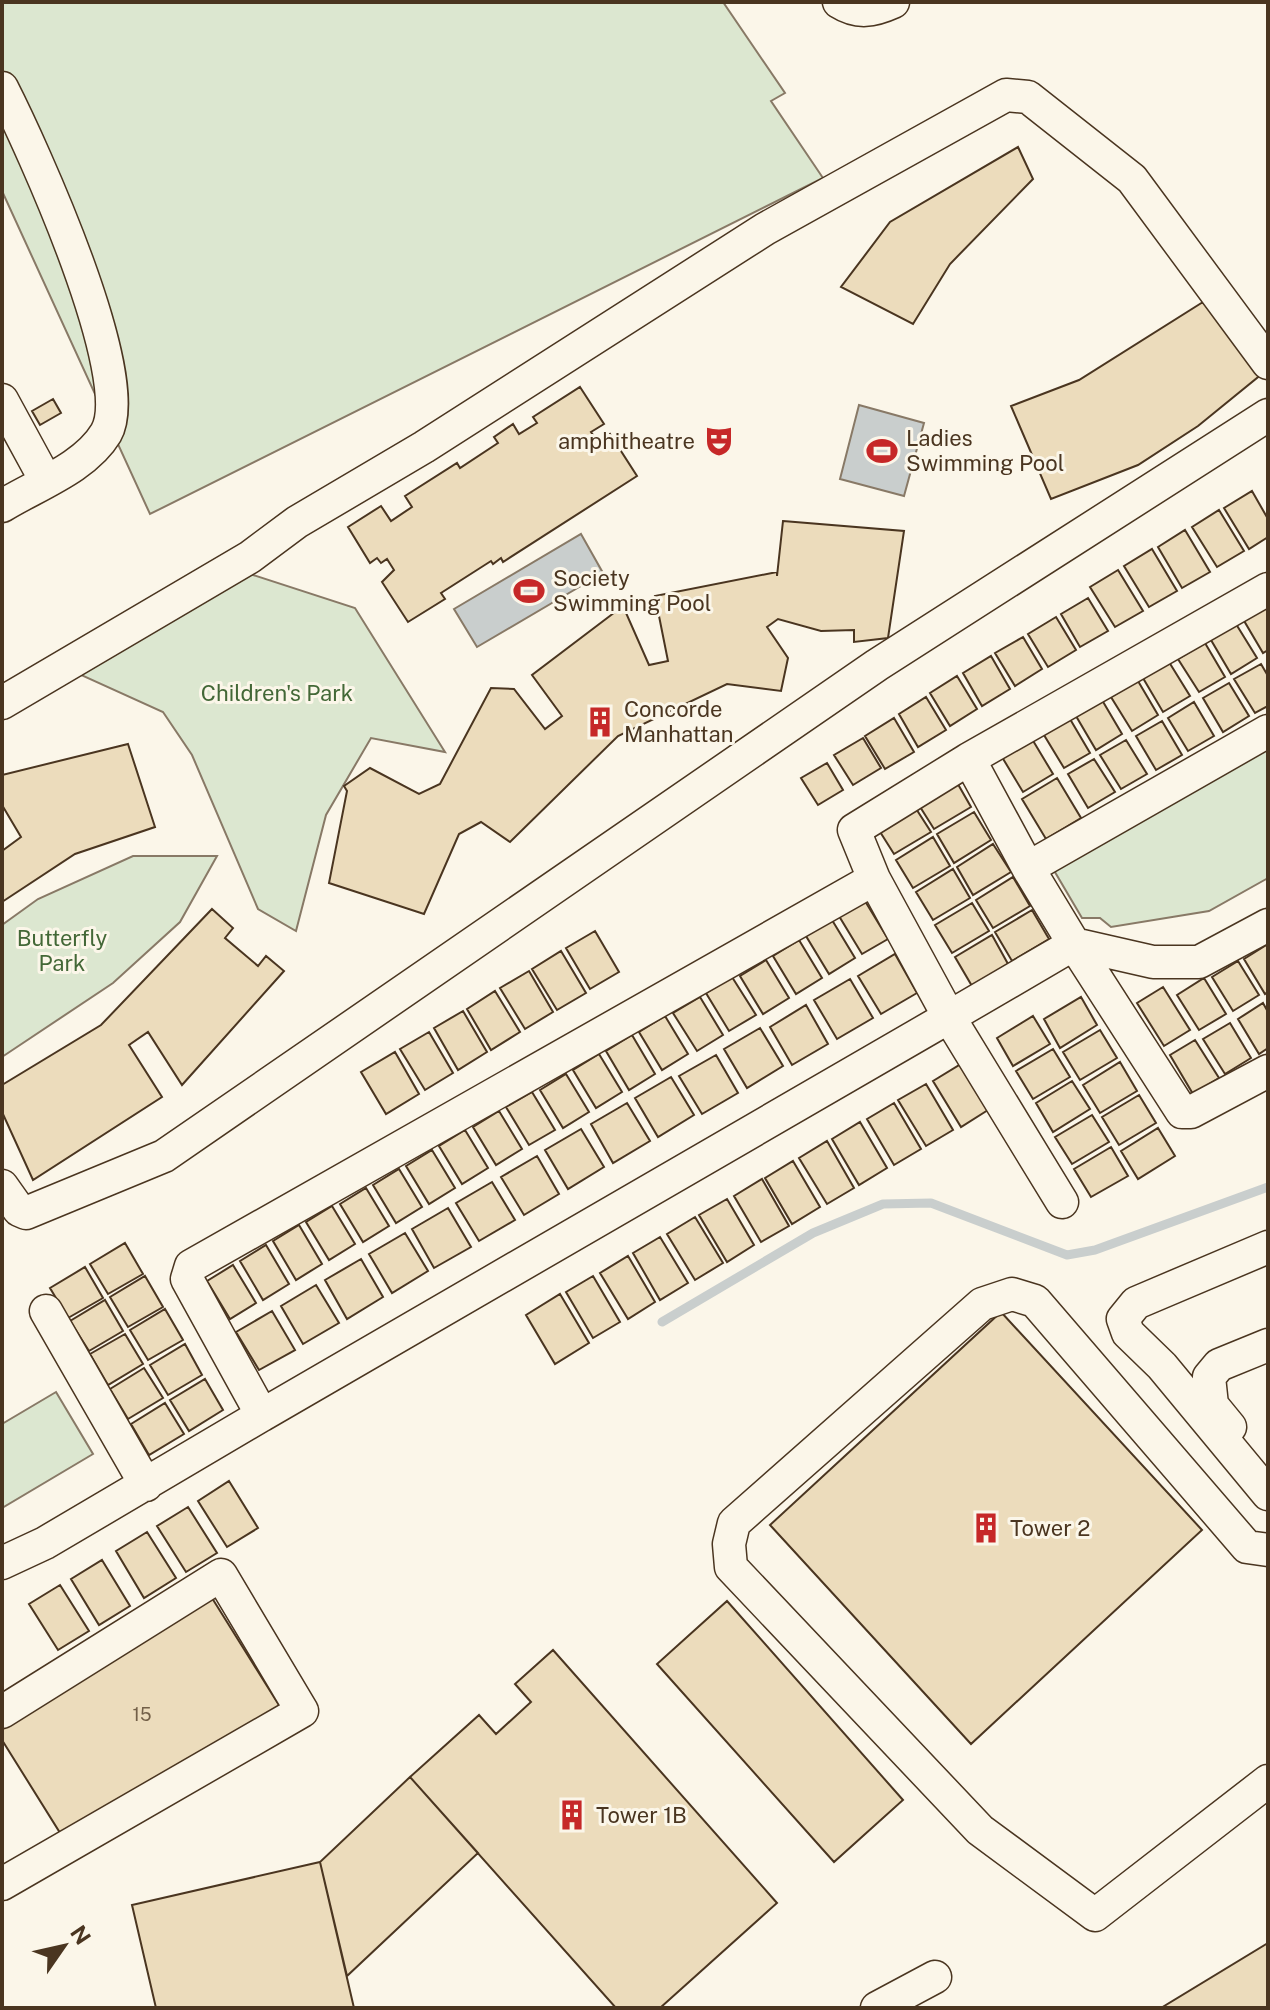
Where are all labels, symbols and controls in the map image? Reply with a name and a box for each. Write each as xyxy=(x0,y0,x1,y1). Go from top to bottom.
theatre icon: amphitheatre xyxy=(702,424,736,458)
place label: Ladies Swimming Pool xyxy=(906,425,1064,476)
place label: amphitheatre xyxy=(558,428,695,454)
sports icon: Ladies Swimming Pool xyxy=(865,434,899,468)
place label: Society Swimming Pool xyxy=(553,565,711,616)
sports icon: Society Swimming Pool xyxy=(512,574,546,608)
park label: Children's Park xyxy=(201,680,353,706)
place label: Concorde Manhattan xyxy=(624,696,733,747)
building icon: Concorde Manhattan xyxy=(583,705,617,739)
park label: Butterfly Park xyxy=(17,925,108,976)
building icon: Tower 2 xyxy=(969,1511,1003,1545)
place label: Tower 2 xyxy=(1010,1515,1090,1541)
house number: 15 xyxy=(133,1704,151,1725)
building icon: Tower 1B xyxy=(555,1798,589,1832)
place label: Tower 1B xyxy=(596,1802,687,1828)
north arrow xyxy=(24,1906,104,1986)
text: N xyxy=(65,1920,96,1949)

